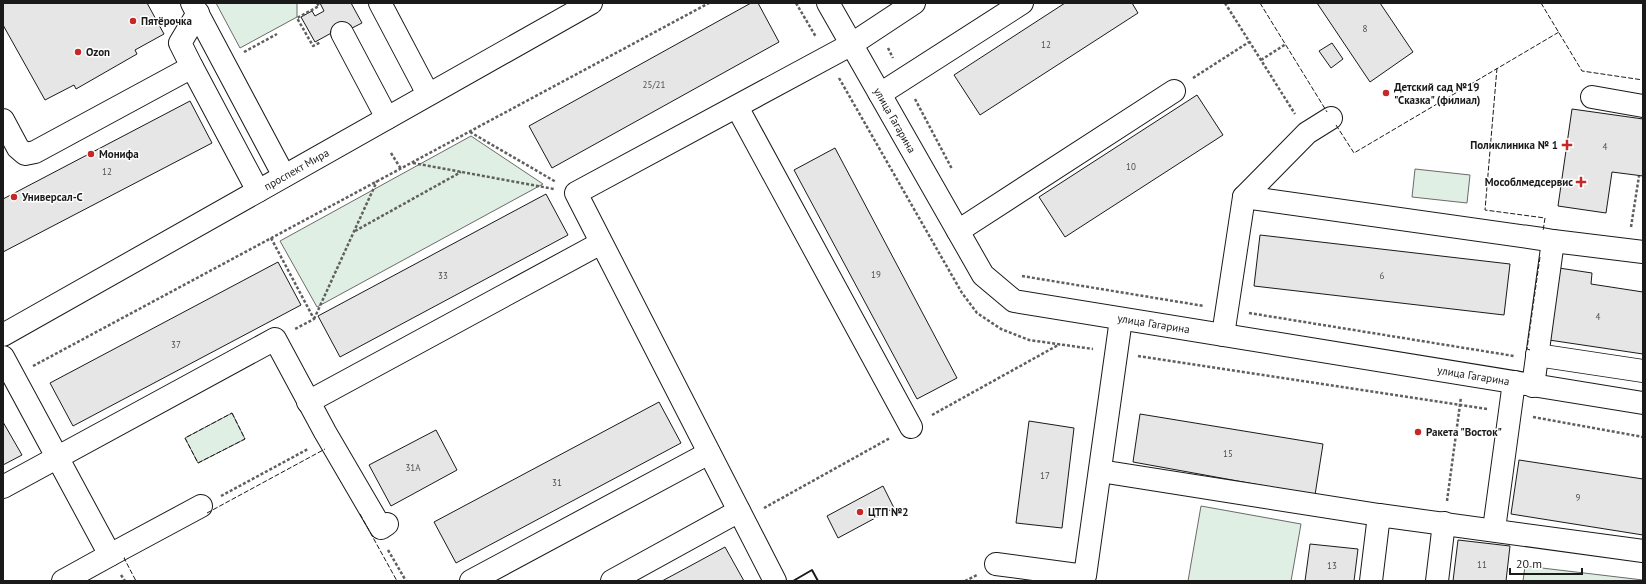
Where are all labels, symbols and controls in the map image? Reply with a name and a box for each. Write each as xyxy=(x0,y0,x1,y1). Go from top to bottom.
place label: Пятёрочка xyxy=(141,14,192,28)
marker: Пятёрочка xyxy=(128,16,138,26)
house number: 8 xyxy=(1363,23,1368,34)
house number: 12 xyxy=(1041,39,1051,50)
place label: Ozon xyxy=(86,45,110,59)
marker: Ozon xyxy=(73,47,83,57)
house number: 25/21 xyxy=(643,79,665,90)
place label: Детский сад №19 "Сказка" (филиал) xyxy=(1394,80,1480,107)
street label: улица Гагарина xyxy=(871,85,919,155)
marker: Детский сад №19 "Сказка" (филиал) xyxy=(1381,88,1391,98)
place label: Поликлиника № 1 xyxy=(1470,138,1558,152)
marker: Поликлиника № 1 xyxy=(1561,139,1573,151)
house number: 4 xyxy=(1603,141,1608,152)
street label: проспект Мира xyxy=(261,145,332,193)
place label: Монифа xyxy=(99,147,139,161)
marker: Монифа xyxy=(86,149,96,159)
house number: 10 xyxy=(1126,161,1136,172)
house number: 12 xyxy=(102,166,112,177)
place label: Мособлмедсервис xyxy=(1485,175,1573,189)
marker: Мособлмедсервис xyxy=(1576,177,1586,187)
place label: Универсал-С xyxy=(21,190,83,204)
marker: Универсал-С xyxy=(9,192,19,202)
house number: 19 xyxy=(871,269,881,280)
house number: 33 xyxy=(438,270,448,281)
house number: 6 xyxy=(1380,270,1385,281)
street label: улица Гагарина xyxy=(1116,311,1191,336)
house number: 4 xyxy=(1596,311,1601,322)
house number: 37 xyxy=(171,339,181,350)
street label: улица Гагарина xyxy=(1436,363,1511,388)
place label: Ракета "Восток" xyxy=(1426,425,1502,439)
marker: Ракета "Восток" xyxy=(1413,427,1423,437)
house number: 15 xyxy=(1223,448,1233,459)
house number: 31А xyxy=(405,462,421,473)
house number: 17 xyxy=(1040,470,1050,481)
house number: 31 xyxy=(552,477,562,488)
house number: 9 xyxy=(1576,492,1581,503)
place label: ЦТП №2 xyxy=(868,505,909,519)
marker: ЦТП №2 xyxy=(855,507,865,517)
scale bar xyxy=(1510,550,1582,576)
text: 20 m xyxy=(1516,556,1542,571)
house number: 11 xyxy=(1477,559,1487,570)
house number: 13 xyxy=(1327,560,1337,571)

